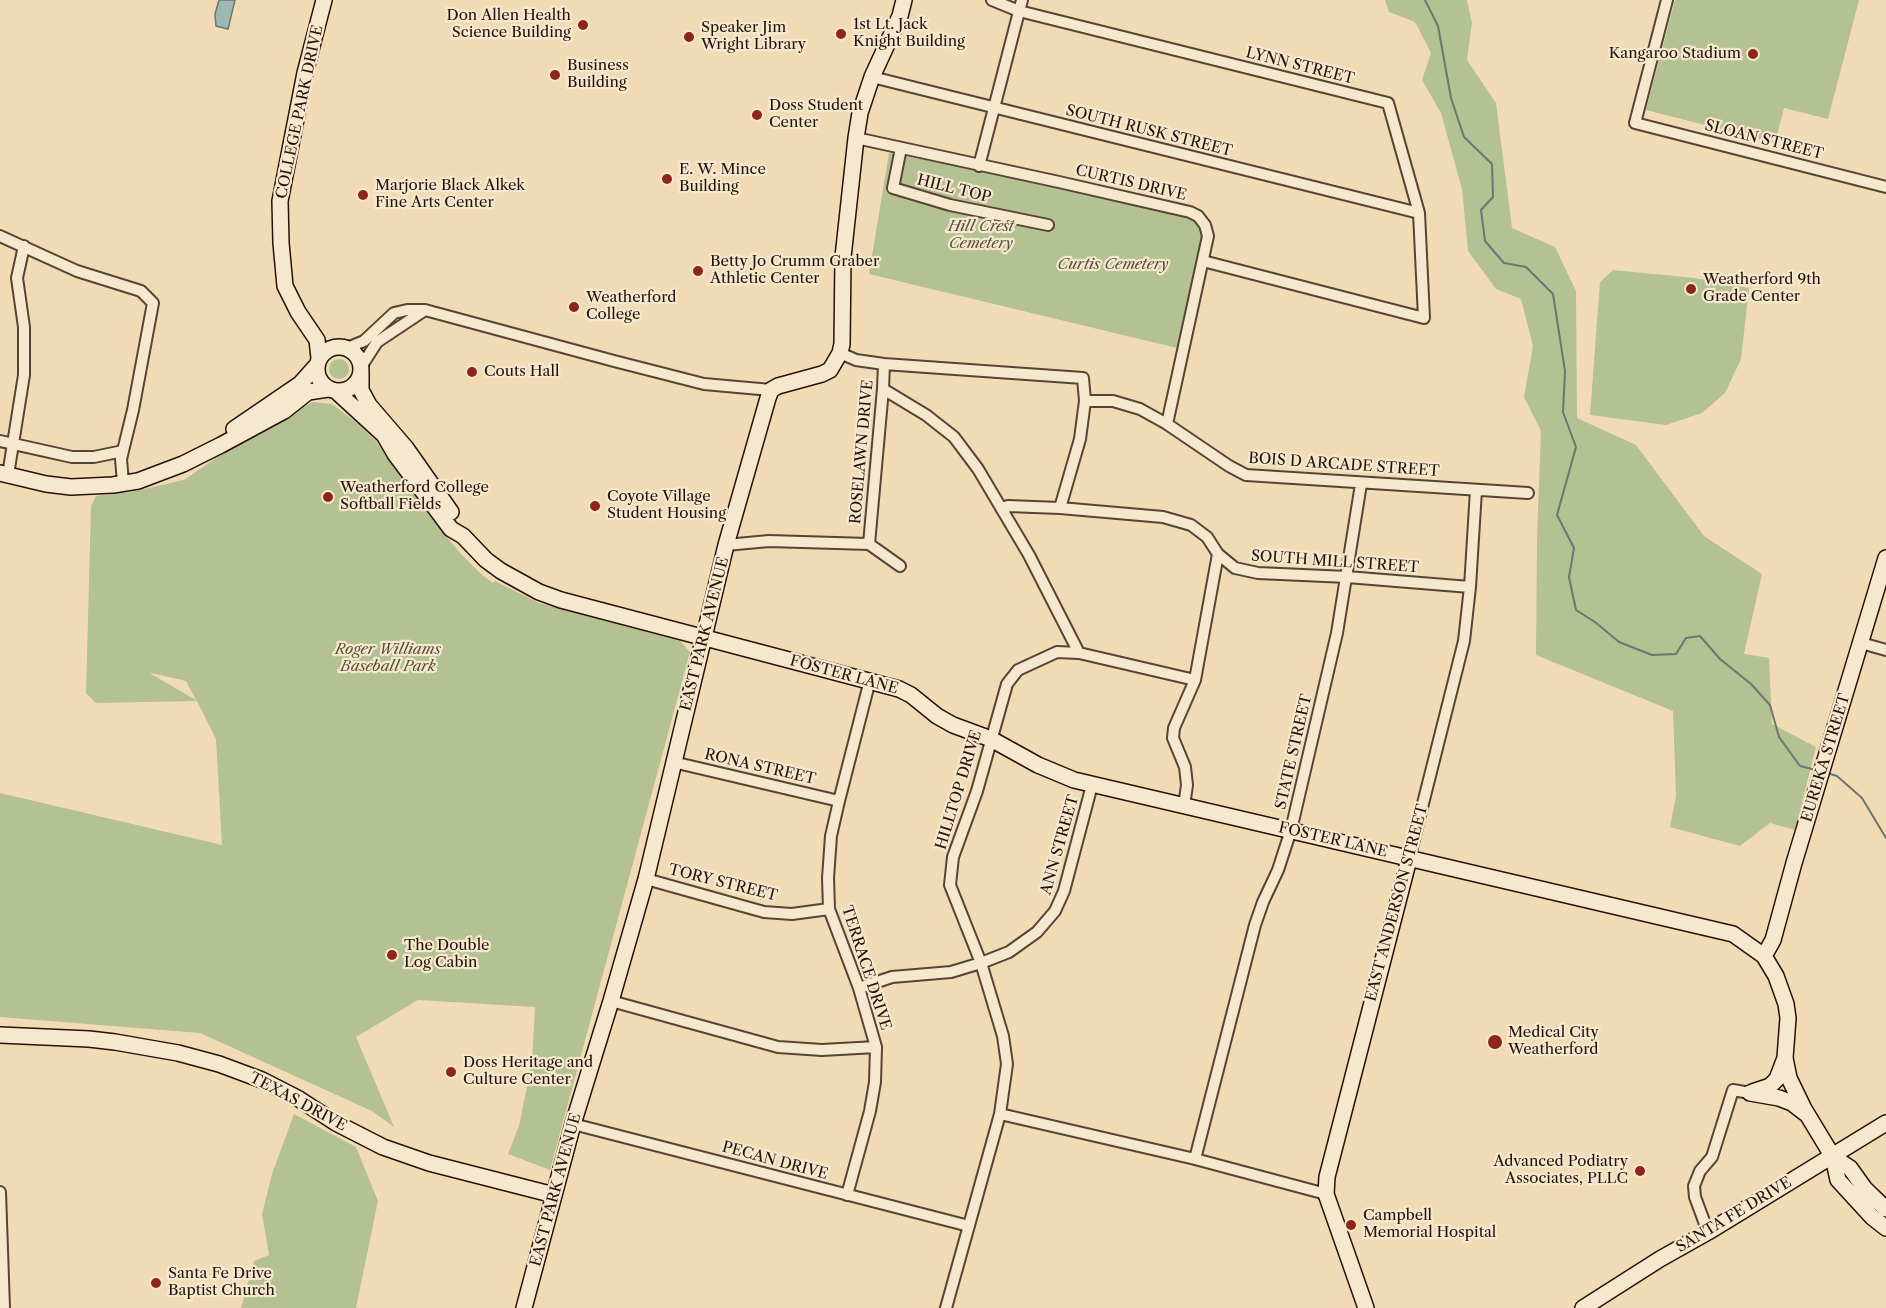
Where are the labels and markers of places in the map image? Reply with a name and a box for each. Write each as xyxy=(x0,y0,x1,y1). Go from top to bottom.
place label: Don Allen Health Science Building xyxy=(446,7,571,42)
place label: 1st Lt. Jack Knight Building xyxy=(853,16,965,51)
marker: Don Allen Health Science Building xyxy=(576,18,590,32)
place label: Speaker Jim Wright Library xyxy=(701,19,806,54)
marker: 1st Lt. Jack Knight Building xyxy=(834,27,848,41)
marker: Speaker Jim Wright Library xyxy=(682,30,696,44)
place label: Kangaroo Stadium xyxy=(1609,45,1741,63)
marker: Kangaroo Stadium xyxy=(1746,47,1760,61)
place label: Business Building xyxy=(567,57,629,92)
marker: Business Building xyxy=(548,68,562,82)
place label: Doss Student Center xyxy=(769,97,863,132)
marker: Doss Student Center xyxy=(750,108,764,122)
place label: E. W. Mince Building xyxy=(679,161,766,196)
marker: E. W. Mince Building xyxy=(660,172,674,186)
place label: Marjorie Black Alkek Fine Arts Center xyxy=(375,177,525,212)
marker: Marjorie Black Alkek Fine Arts Center xyxy=(356,188,370,202)
place label: Betty Jo Crumm Graber Athletic Center xyxy=(710,253,879,288)
marker: Betty Jo Crumm Graber Athletic Center xyxy=(691,264,705,278)
place label: Weatherford 9th Grade Center xyxy=(1703,271,1821,306)
marker: Weatherford 9th Grade Center xyxy=(1684,282,1698,296)
place label: Weatherford College xyxy=(586,289,676,324)
marker: Weatherford College xyxy=(567,300,581,314)
place label: Couts Hall xyxy=(484,363,559,381)
marker: Couts Hall xyxy=(465,365,479,379)
place label: Weatherford College Softball Fields xyxy=(340,479,489,514)
place label: Coyote Village Student Housing xyxy=(607,488,726,523)
marker: Weatherford College Softball Fields xyxy=(321,490,335,504)
marker: Coyote Village Student Housing xyxy=(588,499,602,513)
place label: The Double Log Cabin xyxy=(404,937,490,972)
marker: The Double Log Cabin xyxy=(385,948,399,962)
place label: Medical City Weatherford xyxy=(1508,1024,1599,1059)
marker: Medical City Weatherford xyxy=(1486,1033,1504,1051)
place label: Doss Heritage and Culture Center xyxy=(463,1054,593,1089)
marker: Doss Heritage and Culture Center xyxy=(444,1065,458,1079)
place label: Advanced Podiatry Associates, PLLC xyxy=(1493,1153,1628,1188)
marker: Advanced Podiatry Associates, PLLC xyxy=(1633,1164,1647,1178)
place label: Campbell Memorial Hospital xyxy=(1363,1207,1496,1242)
marker: Campbell Memorial Hospital xyxy=(1344,1218,1358,1232)
place label: Santa Fe Drive Baptist Church xyxy=(168,1265,275,1300)
marker: Santa Fe Drive Baptist Church xyxy=(149,1276,163,1290)

